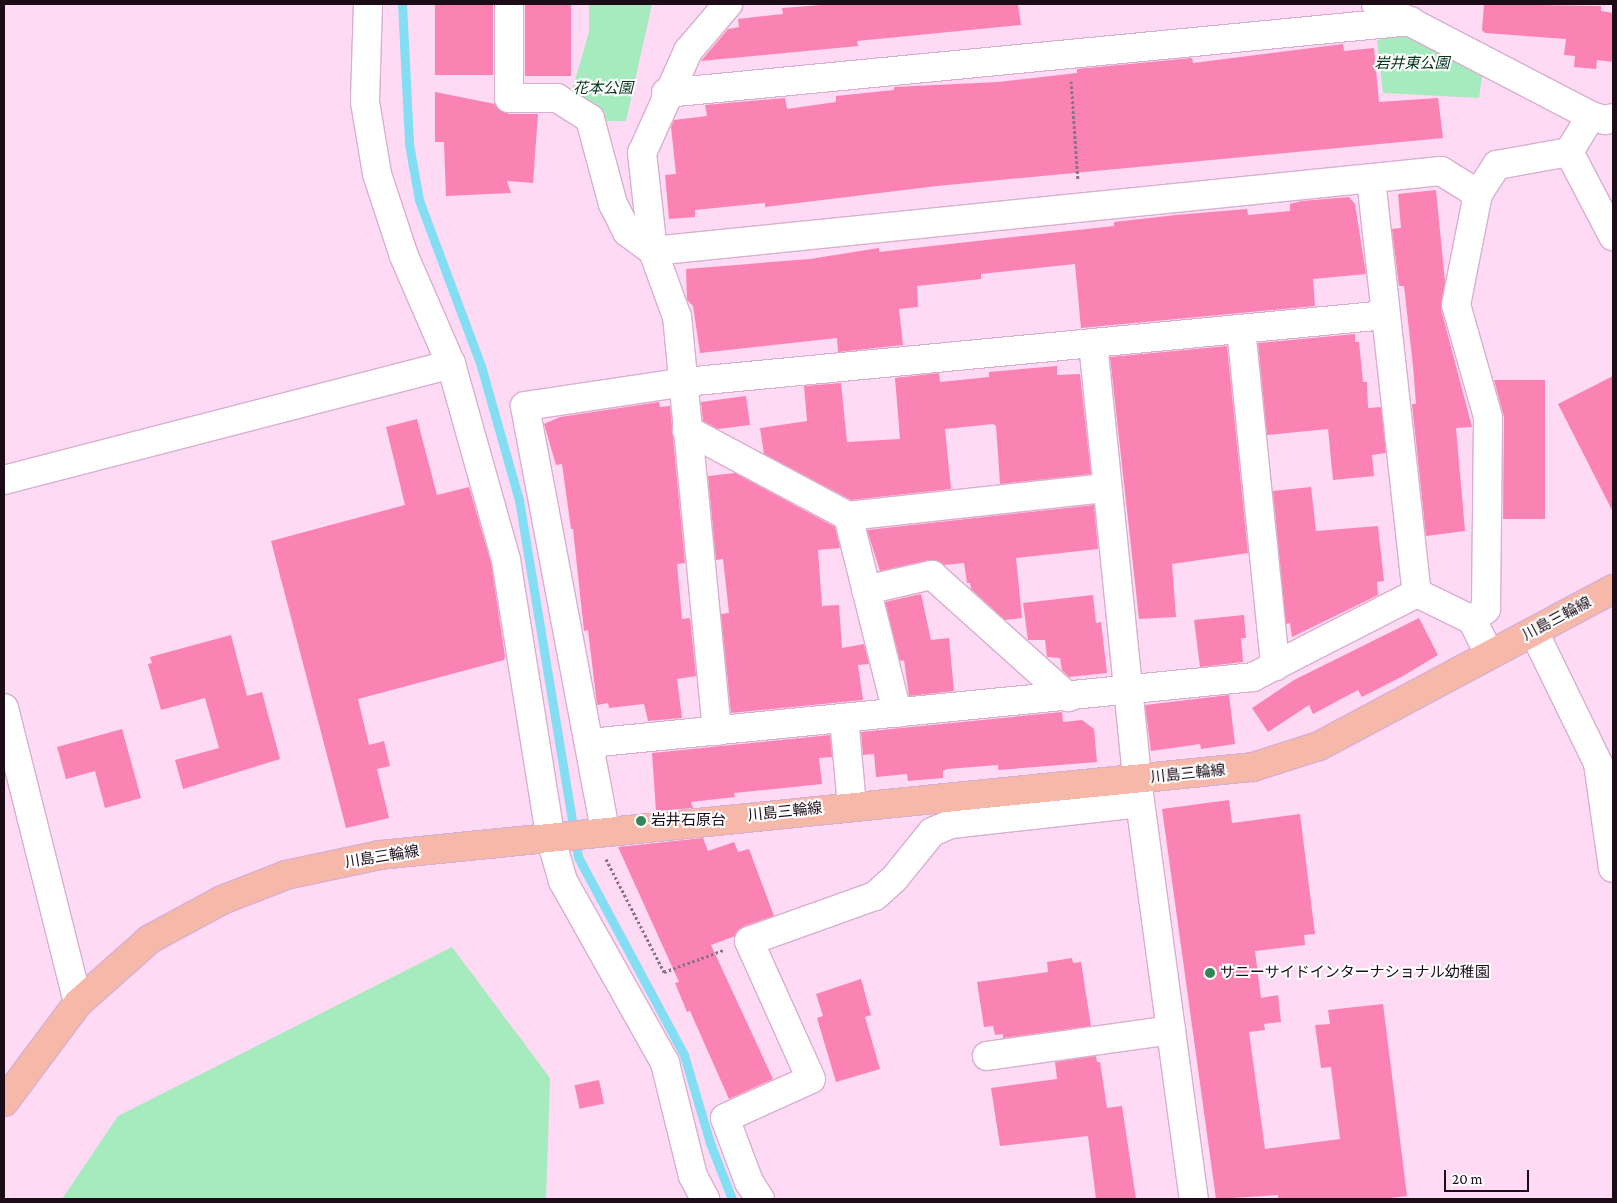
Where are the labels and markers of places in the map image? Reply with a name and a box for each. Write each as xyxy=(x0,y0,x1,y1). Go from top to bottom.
place label: 岩井石原台 xyxy=(651,812,726,830)
marker: 岩井石原台 xyxy=(635,815,647,827)
place label: サニーサイドインターナショナル幼稚園 xyxy=(1220,964,1490,982)
marker: サニーサイドインターナショナル幼稚園 xyxy=(1204,967,1216,979)

